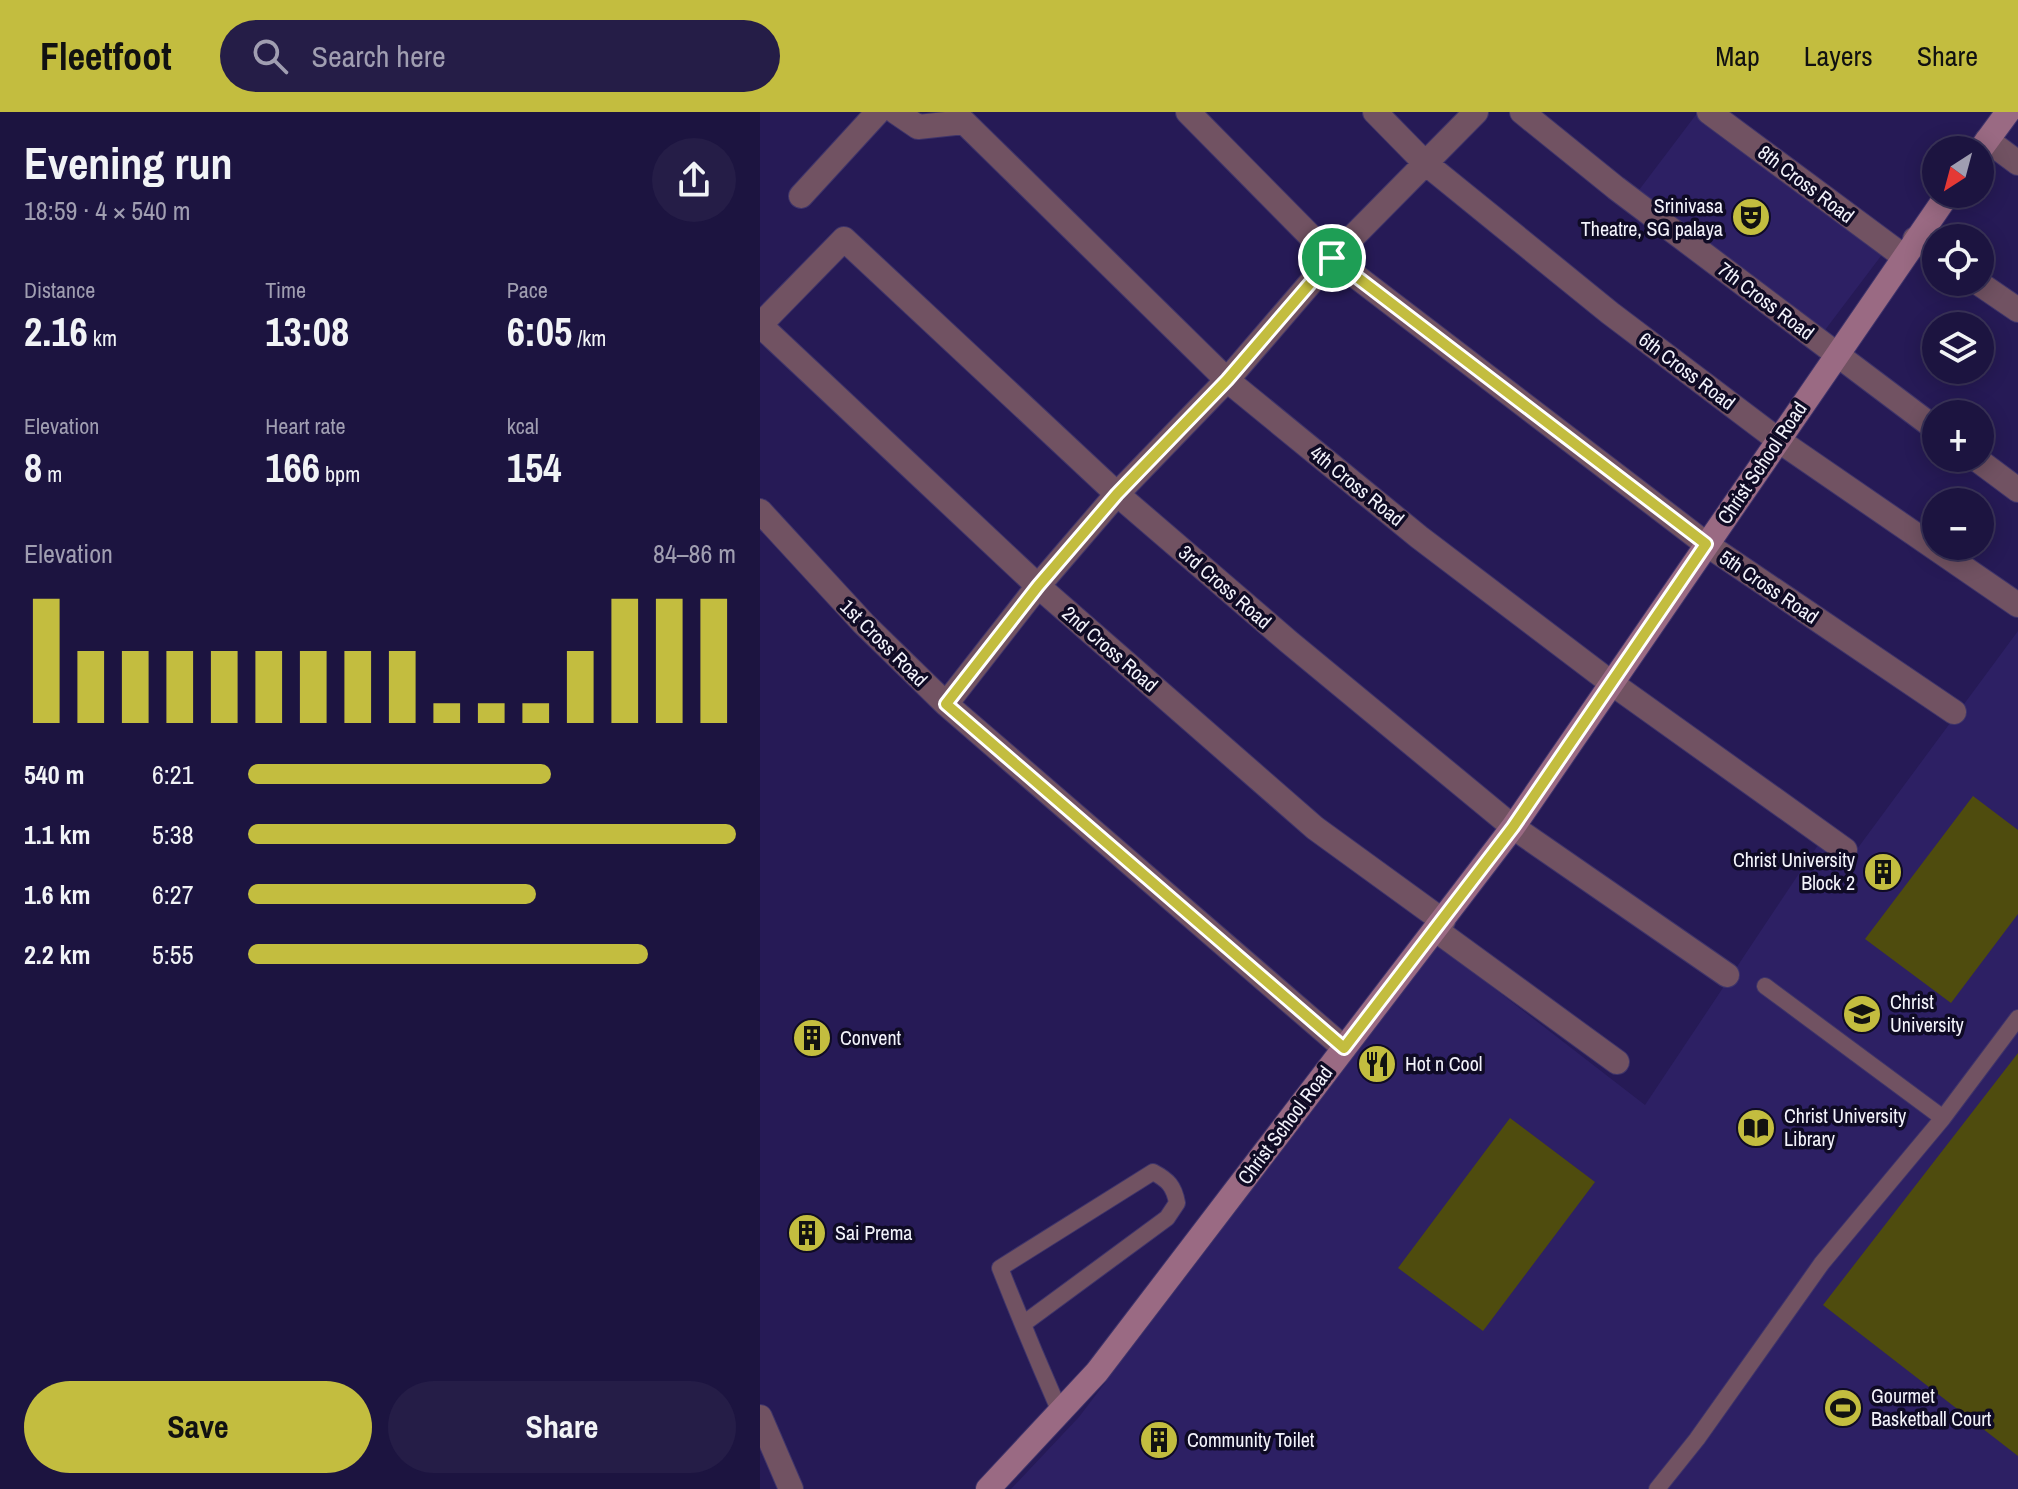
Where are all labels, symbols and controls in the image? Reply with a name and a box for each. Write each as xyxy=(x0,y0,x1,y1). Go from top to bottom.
search box xyxy=(220,20,780,92)
text: Fleetfoot xyxy=(40,31,172,82)
icon: search xyxy=(248,34,292,78)
text: Search here xyxy=(312,36,446,76)
text: Map xyxy=(1715,37,1760,75)
text: Layers xyxy=(1804,37,1873,75)
text: Share xyxy=(1917,37,1978,75)
text: Evening run xyxy=(24,133,233,193)
north arrow xyxy=(1922,136,1994,208)
map controls xyxy=(1922,136,1994,560)
button: share xyxy=(652,138,736,222)
street label: 8th Cross Road xyxy=(1753,139,1860,229)
place label: Srinivasa Theatre, SG palaya xyxy=(1581,192,1723,242)
text: 18:59 · 4 × 540 m xyxy=(24,193,191,228)
theatre icon: Srinivasa Theatre, SG palaya xyxy=(1730,196,1772,238)
pin xyxy=(1298,224,1366,292)
button: locate xyxy=(1922,224,1994,296)
icon: arrive xyxy=(1310,236,1354,280)
street label: 7th Cross Road xyxy=(1713,256,1820,346)
text: Distance xyxy=(24,275,95,305)
text: Time xyxy=(265,275,306,305)
text: Pace xyxy=(507,275,548,305)
text: 2.16 xyxy=(24,305,88,358)
text: 13:08 xyxy=(265,305,349,358)
text: 6:05 xyxy=(507,305,572,358)
button: layers xyxy=(1922,312,1994,384)
text: km xyxy=(88,323,117,353)
text: /km xyxy=(572,323,606,353)
street label: 6th Cross Road xyxy=(1634,326,1741,416)
street label: Christ School Road xyxy=(1711,396,1813,529)
button: + xyxy=(1922,400,1994,472)
text: Elevation xyxy=(24,411,99,441)
text: Heart rate xyxy=(265,411,346,441)
text: kcal xyxy=(507,411,539,441)
street label: 4th Cross Road xyxy=(1305,439,1410,532)
text: 8 xyxy=(24,441,42,494)
text: 166 xyxy=(265,441,320,494)
text: 154 xyxy=(507,441,561,494)
text: m xyxy=(42,459,62,489)
text: bpm xyxy=(320,459,360,489)
button: − xyxy=(1922,488,1994,560)
text: Elevation xyxy=(24,536,113,571)
text: 84–86 m xyxy=(653,536,736,571)
street label: 3rd Cross Road xyxy=(1173,539,1278,634)
street label: 5th Cross Road xyxy=(1714,544,1824,630)
street label: 1st Cross Road xyxy=(835,593,934,692)
street label: 2nd Cross Road xyxy=(1057,600,1164,698)
text: 540 m xyxy=(24,757,84,792)
text: 6:21 xyxy=(152,757,194,792)
text: 1.1 km xyxy=(24,817,90,852)
text: 5:38 xyxy=(152,817,194,852)
place label: Christ University Block 2 xyxy=(1733,846,1856,896)
building icon: Christ University Block 2 xyxy=(1862,851,1904,893)
text: 1.6 km xyxy=(24,877,90,912)
text: 6:27 xyxy=(152,877,194,912)
text: 2.2 km xyxy=(24,937,90,972)
text: 5:55 xyxy=(152,937,194,972)
place label: Christ University xyxy=(1890,988,1965,1038)
school or university icon: Christ University xyxy=(1841,993,1883,1035)
building icon: Convent xyxy=(791,1017,833,1059)
place label: Convent xyxy=(840,1024,902,1051)
restaurant icon: Hot n Cool xyxy=(1356,1043,1398,1085)
place label: Hot n Cool xyxy=(1405,1050,1482,1077)
street label: Christ School Road xyxy=(1231,1060,1338,1190)
place label: Christ University Library xyxy=(1784,1102,1907,1152)
library icon: Christ University Library xyxy=(1735,1107,1777,1149)
building icon: Sai Prema xyxy=(786,1212,828,1254)
place label: Sai Prema xyxy=(835,1219,912,1246)
button: Save xyxy=(24,1381,372,1473)
button: Share xyxy=(388,1381,736,1473)
place label: Gourmet Basketball Court xyxy=(1871,1382,1992,1432)
sports icon: Gourmet Basketball Court xyxy=(1822,1387,1864,1429)
building icon: Community Toilet xyxy=(1138,1419,1180,1461)
place label: Community Toilet xyxy=(1187,1426,1315,1453)

